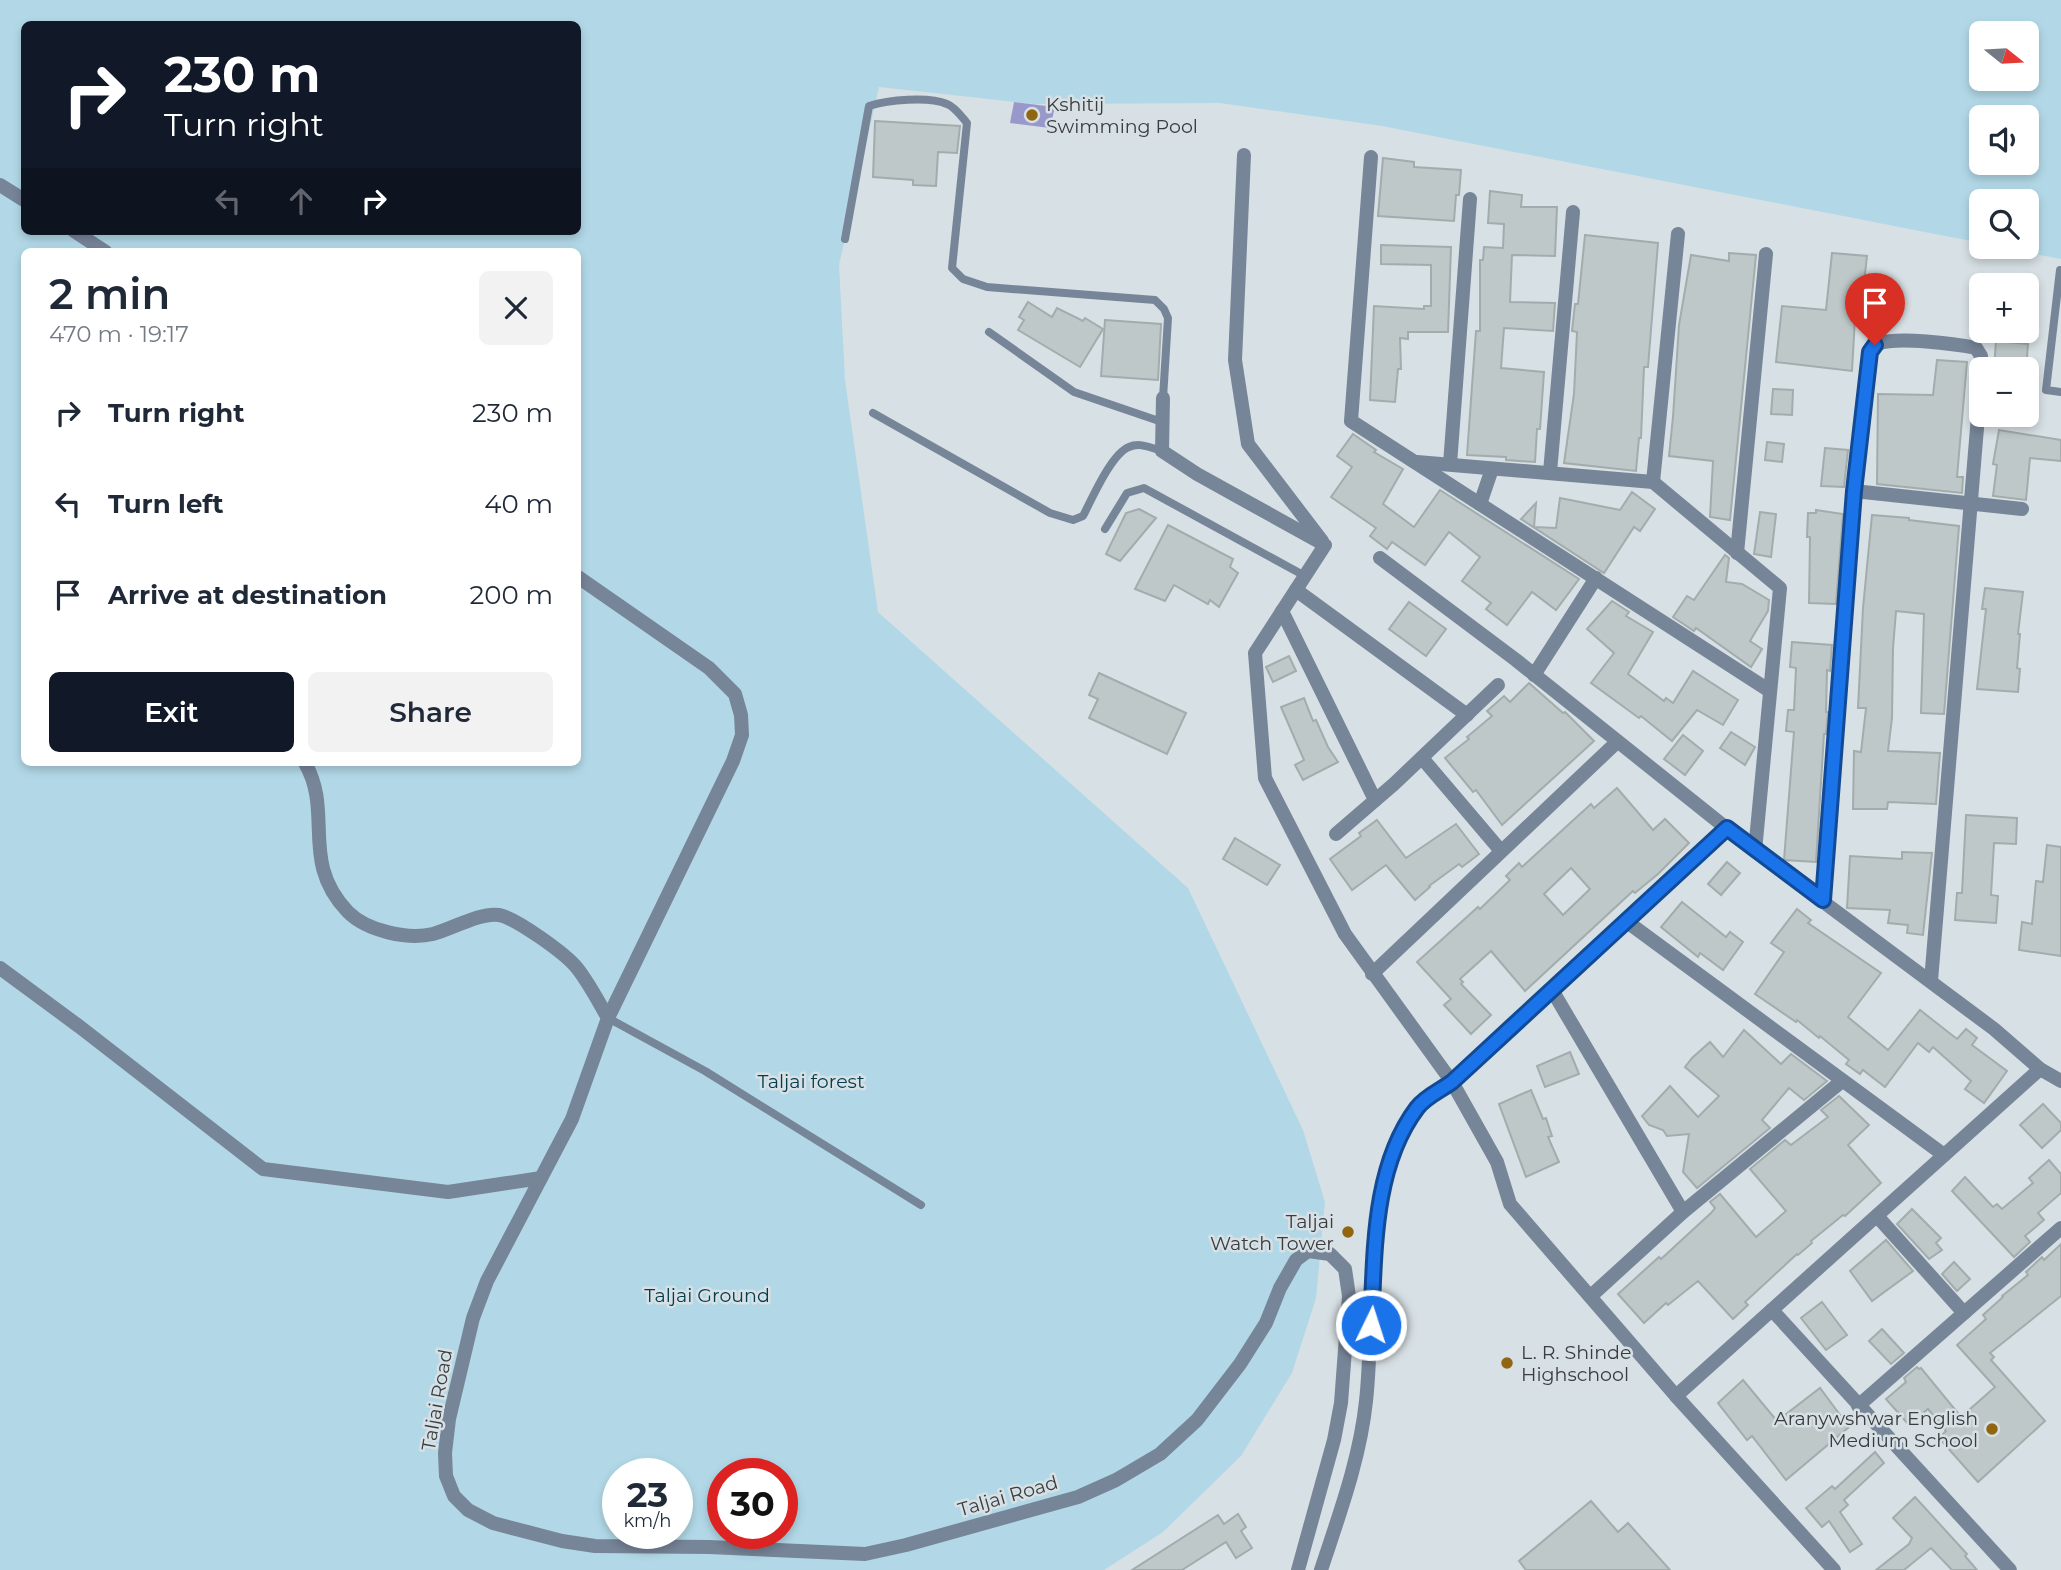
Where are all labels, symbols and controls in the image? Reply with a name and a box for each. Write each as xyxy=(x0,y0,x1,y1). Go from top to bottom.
north arrow xyxy=(1969,21,2039,91)
map controls xyxy=(1969,21,2039,427)
text: 230 m xyxy=(164,45,320,104)
icon: right xyxy=(49,49,140,140)
place label: Kshitij Swimming Pool xyxy=(1046,93,1198,138)
text: Turn right xyxy=(164,105,324,144)
button: sound xyxy=(1969,105,2039,175)
marker: Kshitij Swimming Pool xyxy=(1024,107,1040,123)
icon: left xyxy=(209,182,247,220)
icon: ahead xyxy=(282,182,320,220)
icon: right xyxy=(355,182,393,220)
button: search xyxy=(1969,189,2039,259)
text: 2 min xyxy=(49,268,170,320)
button: close xyxy=(479,271,553,345)
pin xyxy=(1845,273,1905,345)
button: + xyxy=(1969,273,2039,343)
icon: arrive xyxy=(1856,284,1894,322)
text: 470 m · 19:17 xyxy=(49,320,189,348)
button: − xyxy=(1969,357,2039,427)
icon: right xyxy=(49,394,87,432)
text: Turn right xyxy=(108,397,244,429)
text: 230 m xyxy=(472,397,553,429)
icon: left xyxy=(49,485,87,523)
text: Turn left xyxy=(108,488,224,520)
text: 40 m xyxy=(484,488,553,520)
icon: arrive xyxy=(49,576,87,614)
text: Arrive at destination xyxy=(108,579,387,611)
text: 200 m xyxy=(469,579,553,611)
button: Exit xyxy=(49,672,294,752)
button: Share xyxy=(308,672,553,752)
park label: Taljai forest xyxy=(757,1070,865,1093)
place label: Taljai Watch Tower xyxy=(1210,1210,1334,1255)
marker: Taljai Watch Tower xyxy=(1340,1224,1356,1240)
park label: Taljai Ground xyxy=(644,1284,770,1307)
position arrow xyxy=(1334,1288,1408,1362)
place label: L. R. Shinde Highschool xyxy=(1521,1341,1631,1386)
street label: Taljai Road xyxy=(417,1347,457,1453)
marker: L. R. Shinde Highschool xyxy=(1499,1355,1515,1371)
place label: Aranywshwar English Medium School xyxy=(1774,1407,1978,1452)
marker: Aranywshwar English Medium School xyxy=(1984,1421,2000,1437)
speed limit sign: 30 xyxy=(707,1458,798,1549)
street label: Taljai Road xyxy=(955,1471,1061,1521)
text: 23 xyxy=(627,1473,668,1516)
text: km/h xyxy=(623,1510,672,1532)

